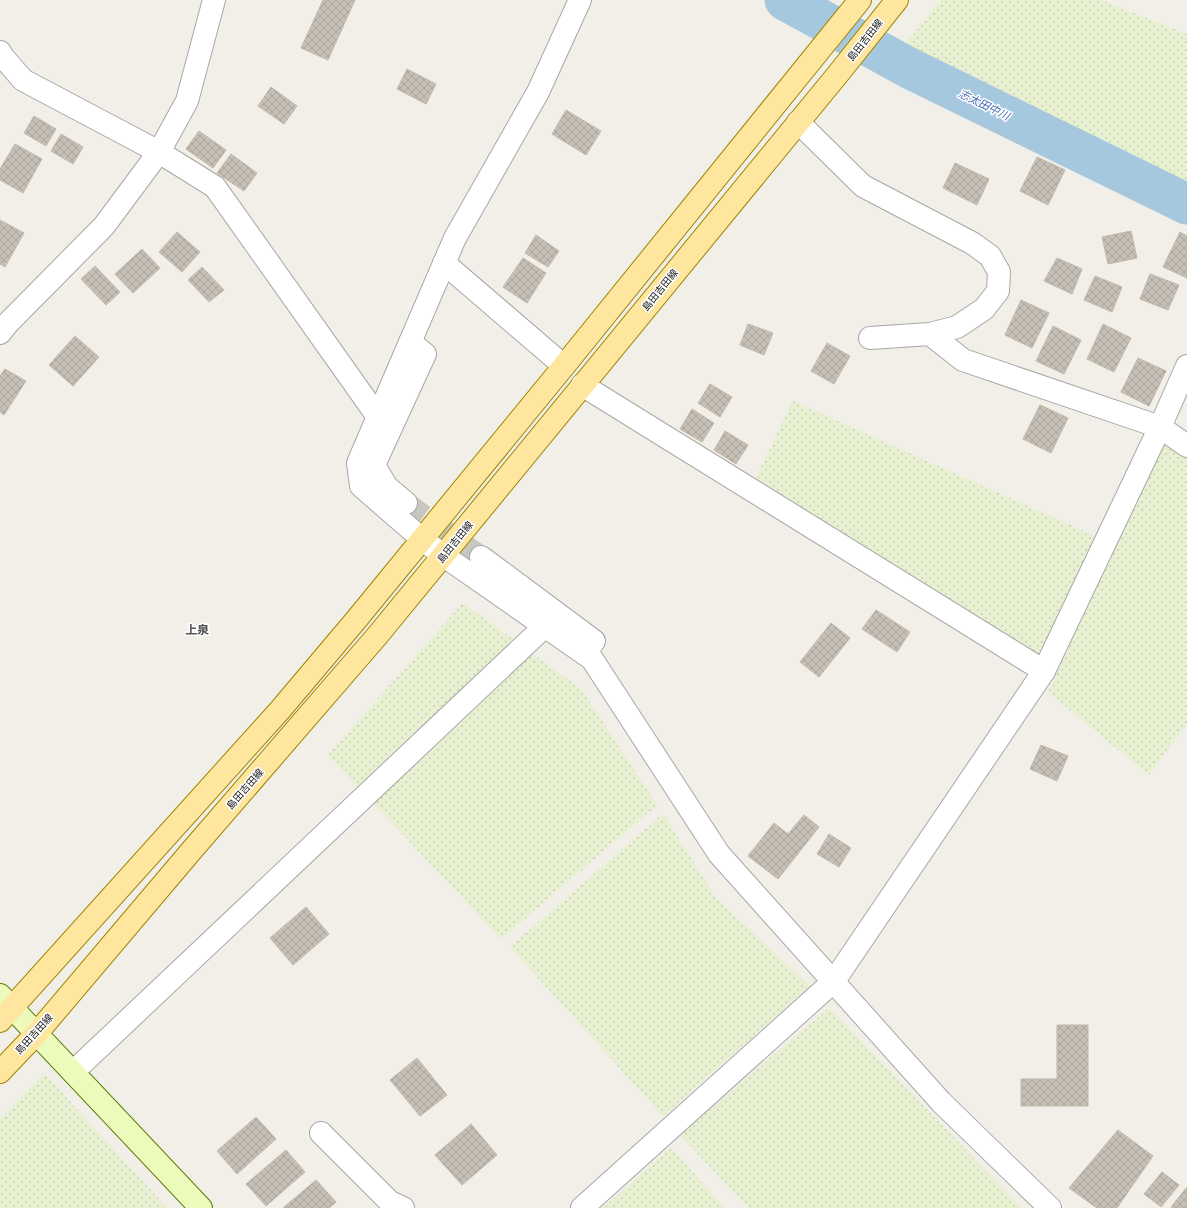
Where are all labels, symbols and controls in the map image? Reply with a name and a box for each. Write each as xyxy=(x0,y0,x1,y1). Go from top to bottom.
street label: 島田吉田線 xyxy=(844,16,886,64)
water label: 志太田中川 xyxy=(956,87,1012,123)
street label: 島田吉田線 xyxy=(639,266,681,314)
street label: 島田吉田線 xyxy=(434,518,476,566)
district label: 上泉 xyxy=(185,623,209,637)
street label: 島田吉田線 xyxy=(224,766,266,812)
street label: 島田吉田線 xyxy=(12,1011,56,1057)

